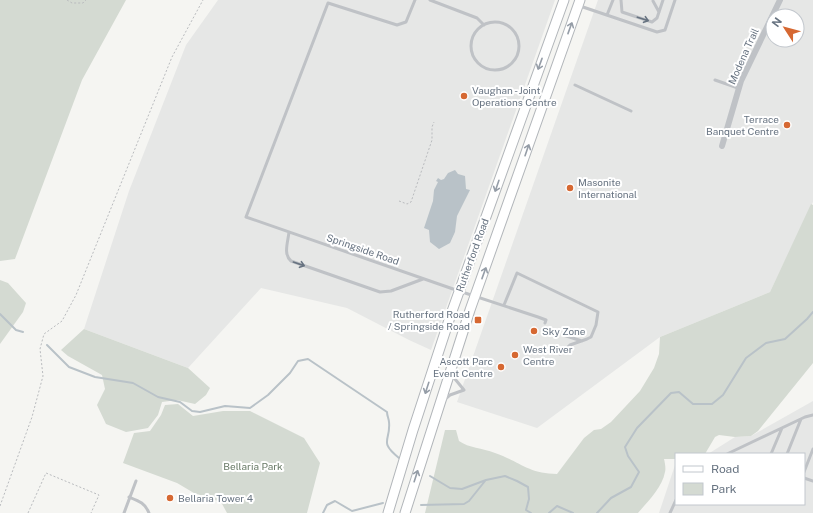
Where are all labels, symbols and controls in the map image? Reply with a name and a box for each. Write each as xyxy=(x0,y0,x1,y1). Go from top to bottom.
north arrow xyxy=(765,8,805,48)
text: N xyxy=(770,15,784,29)
one-way arrow xyxy=(637,16,650,23)
one-way arrow xyxy=(567,22,575,34)
street label: Modena Trail xyxy=(725,26,761,86)
one-way arrow xyxy=(536,57,544,69)
place label: Vaughan - Joint Operations Centre xyxy=(472,84,557,108)
marker: Vaughan - Joint Operations Centre xyxy=(459,91,469,101)
place label: Terrace Banquet Centre xyxy=(706,113,779,137)
marker: Terrace Banquet Centre xyxy=(782,120,792,130)
one-way arrow xyxy=(524,144,531,157)
place label: Masonite International xyxy=(578,176,637,200)
one-way arrow xyxy=(493,180,500,193)
marker: Masonite International xyxy=(565,183,575,193)
street label: Rutherford Road xyxy=(453,217,491,293)
street label: Springside Road xyxy=(325,231,401,267)
one-way arrow xyxy=(292,260,304,268)
one-way arrow xyxy=(480,267,488,279)
place label: Rutherford Road / Springside Road xyxy=(388,308,470,332)
marker: Rutherford Road / Springside Road xyxy=(473,315,483,325)
place label: Sky Zone xyxy=(542,325,586,337)
marker: Sky Zone xyxy=(529,326,539,336)
place label: West River Centre xyxy=(523,343,573,367)
marker: West River Centre xyxy=(510,350,520,360)
place label: Ascott Parc Event Centre xyxy=(433,355,493,379)
marker: Ascott Parc Event Centre xyxy=(496,362,506,372)
one-way arrow xyxy=(423,382,430,395)
legend xyxy=(675,453,805,505)
park label: Bellaria Park xyxy=(223,460,283,472)
text: Road xyxy=(711,462,739,476)
one-way arrow xyxy=(413,469,420,482)
text: Park xyxy=(711,482,737,496)
place label: Bellaria Tower 4 xyxy=(178,492,253,504)
marker: Bellaria Tower 4 xyxy=(165,493,175,503)

